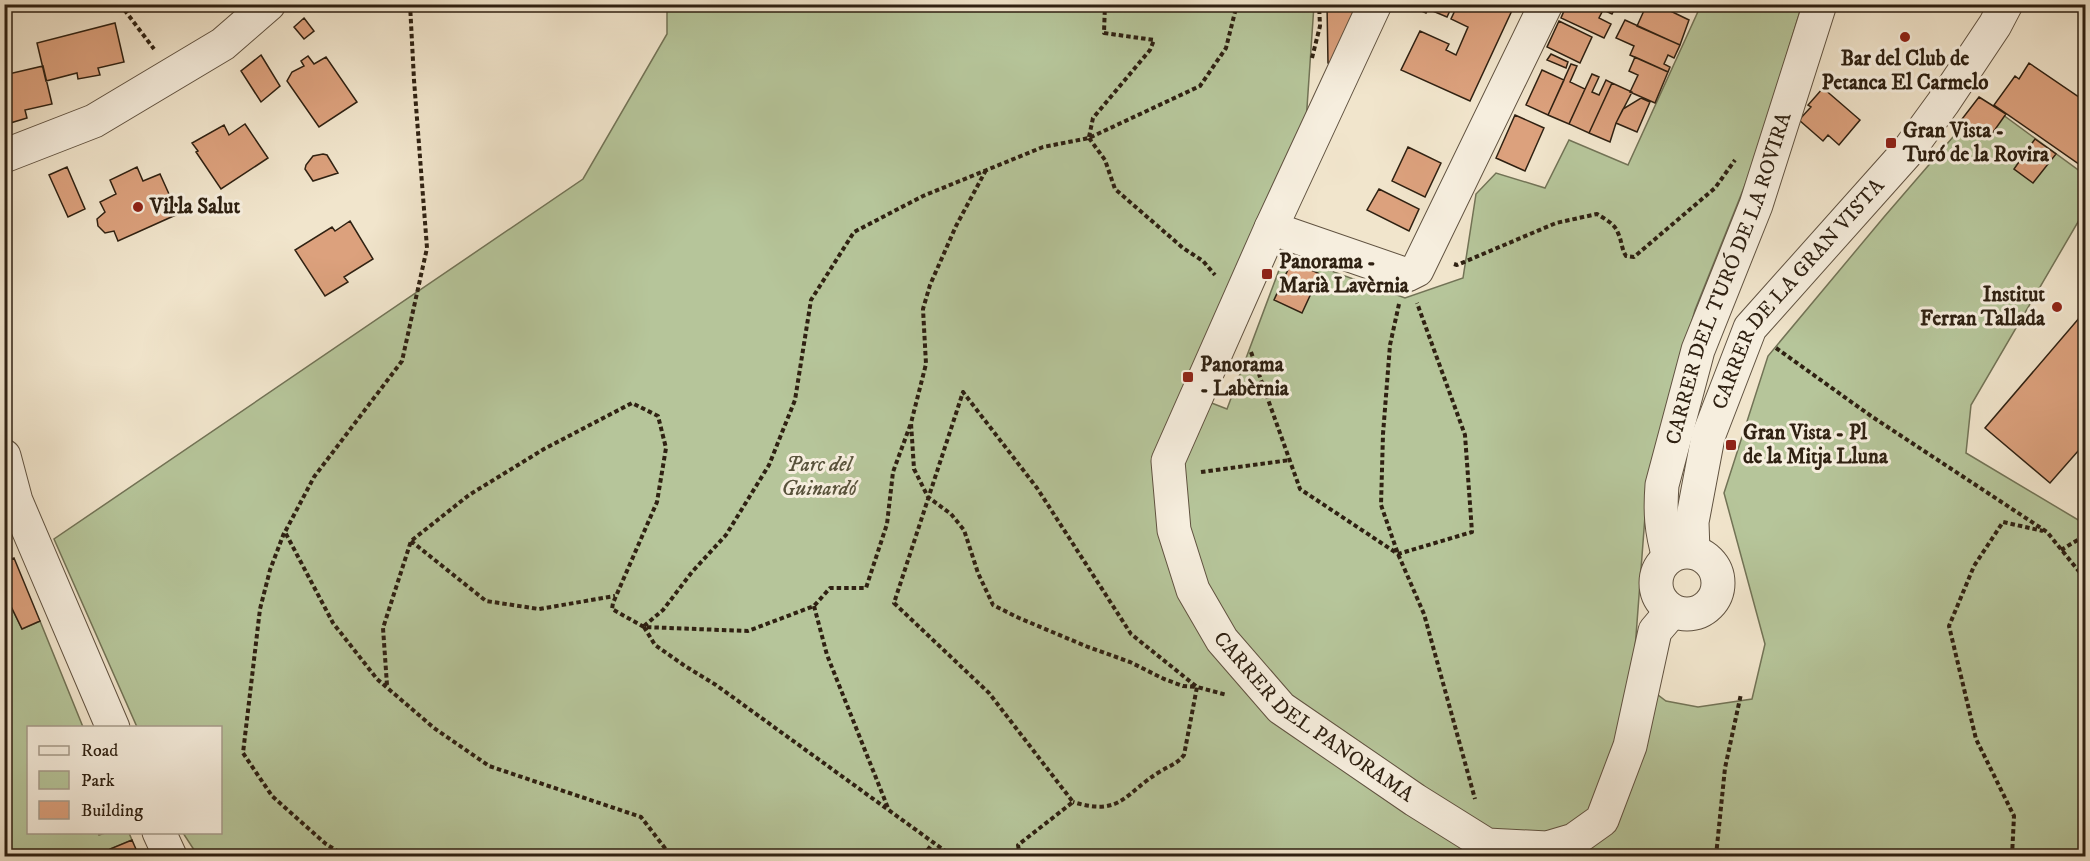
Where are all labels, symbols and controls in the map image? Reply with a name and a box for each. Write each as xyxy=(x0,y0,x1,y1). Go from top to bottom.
marker: Bar del Club de Petanca El Carmelo xyxy=(1898,30,1912,44)
place label: Bar del Club de Petanca El Carmelo xyxy=(1822,46,1988,96)
street label: CARRER DEL TURÓ DE LA ROVIRA xyxy=(1660,109,1798,448)
place label: Gran Vista - Turó de la Rovira xyxy=(1902,118,2050,168)
marker: Gran Vista - Turó de la Rovira xyxy=(1884,136,1898,150)
street label: CARRER DE LA GRAN VISTA xyxy=(1707,173,1891,413)
place label: Vil·la Salut xyxy=(149,194,240,220)
marker: Vil·la Salut xyxy=(131,200,145,214)
place label: Panorama - Marià Lavèrnia xyxy=(1279,249,1410,299)
marker: Panorama - Marià Lavèrnia xyxy=(1260,267,1274,281)
place label: Institut Ferran Tallada xyxy=(1920,282,2046,332)
marker: Institut Ferran Tallada xyxy=(2050,300,2064,314)
place label: Panorama - Labèrnia xyxy=(1200,352,1290,402)
marker: Panorama - Labèrnia xyxy=(1181,370,1195,384)
place label: Gran Vista - Pl de la Mitja Lluna xyxy=(1743,420,1889,471)
marker: Gran Vista - Pl de la Mitja Lluna xyxy=(1724,438,1738,452)
park label: Parc del Guinardó xyxy=(781,452,859,502)
street label: CARRER DEL PANORAMA xyxy=(1207,627,1419,808)
legend xyxy=(27,726,222,834)
text: Road xyxy=(81,740,118,762)
text: Park xyxy=(81,770,115,792)
text: Building xyxy=(81,800,143,822)

